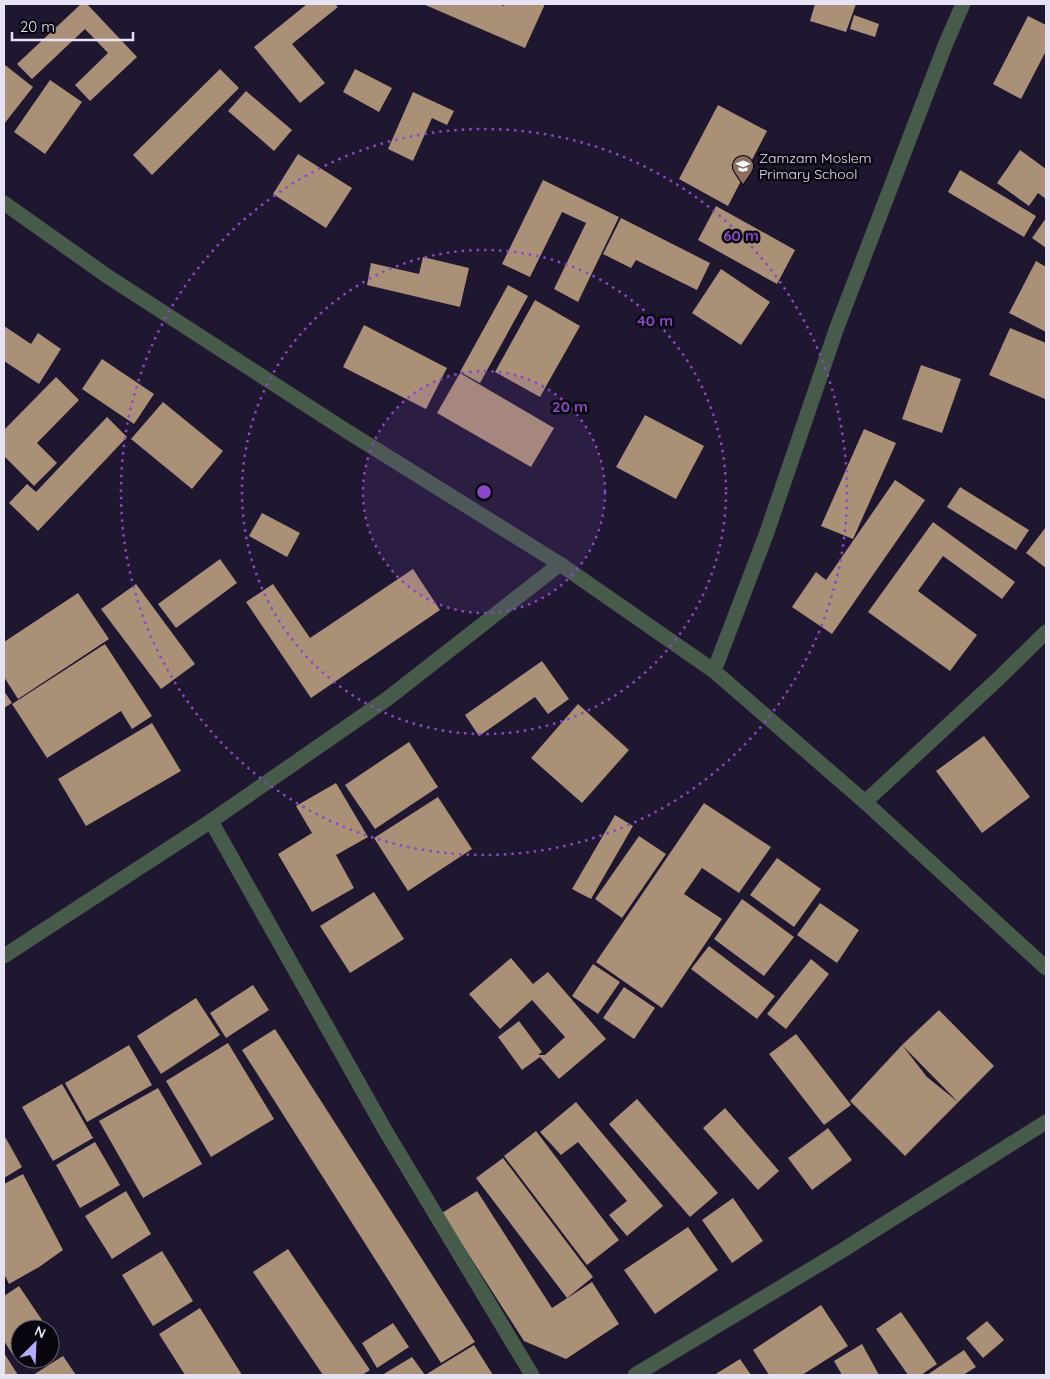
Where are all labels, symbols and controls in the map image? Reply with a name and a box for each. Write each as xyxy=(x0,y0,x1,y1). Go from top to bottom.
scale bar xyxy=(12,10,134,42)
text: 20 m xyxy=(20,17,55,36)
place label: Zamzam Moslem Primary School xyxy=(759,149,871,183)
school or university icon: Zamzam Moslem Primary School xyxy=(731,154,755,185)
text: 60 m xyxy=(723,226,759,245)
text: 40 m xyxy=(637,311,673,330)
text: 20 m xyxy=(552,397,588,416)
centre of rings xyxy=(475,483,493,501)
north arrow xyxy=(10,1319,60,1369)
text: N xyxy=(32,1322,49,1342)

